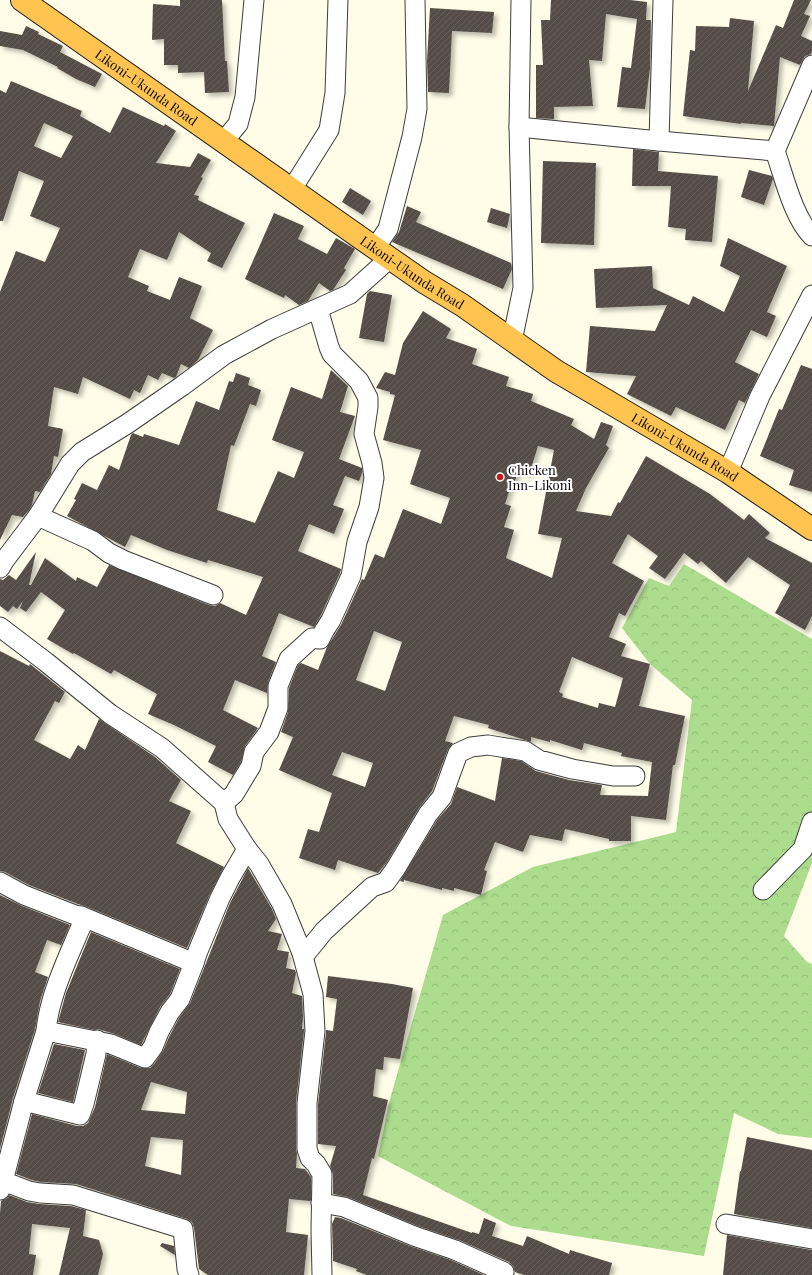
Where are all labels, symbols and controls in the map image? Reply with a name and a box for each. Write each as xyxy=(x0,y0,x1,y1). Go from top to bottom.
street label: Likoni-Ukunda Road xyxy=(92,45,201,129)
street label: Likoni-Ukunda Road xyxy=(357,231,468,313)
street label: Likoni-Ukunda Road xyxy=(629,408,742,485)
place label: Chicken Inn-Likoni xyxy=(508,461,571,493)
marker: Chicken Inn-Likoni xyxy=(495,472,505,482)

